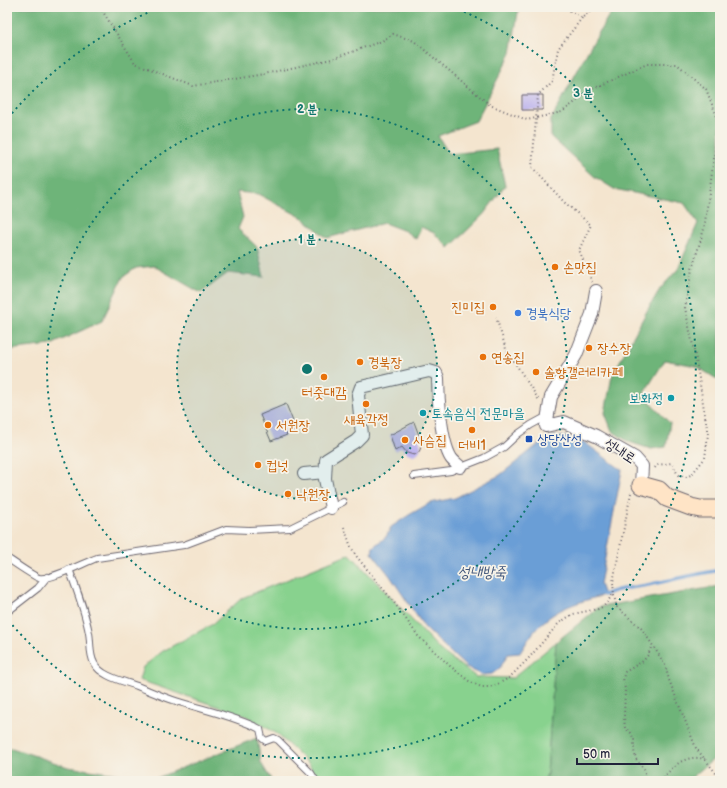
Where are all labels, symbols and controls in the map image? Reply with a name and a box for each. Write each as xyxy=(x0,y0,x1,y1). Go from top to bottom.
text: 3 분 xyxy=(573,86,593,101)
text: 2 분 xyxy=(297,102,317,117)
text: 1 분 xyxy=(298,232,316,247)
place label: 손맛집 xyxy=(563,259,597,276)
marker: 손맛집 xyxy=(550,262,560,272)
place label: 진미집 xyxy=(451,299,485,316)
marker: 진미집 xyxy=(488,302,498,312)
place label: 경북식당 xyxy=(526,305,572,322)
marker: 경북식당 xyxy=(513,308,523,318)
place label: 장수장 xyxy=(597,340,632,357)
marker: 장수장 xyxy=(584,343,594,353)
place label: 연송집 xyxy=(491,349,525,366)
marker: 연송집 xyxy=(478,352,488,362)
place label: 경북장 xyxy=(368,354,403,371)
marker: 경북장 xyxy=(355,357,365,367)
centre of rings xyxy=(300,362,314,376)
place label: 솔향갤러리카페 xyxy=(544,364,623,381)
marker: 솔향갤러리카페 xyxy=(531,367,541,377)
marker: 터줏대감 xyxy=(319,372,329,382)
place label: 터줏대감 xyxy=(301,384,347,401)
place label: 보화정 xyxy=(629,390,663,407)
marker: 보화정 xyxy=(666,393,676,403)
marker: 새육각정 xyxy=(361,399,371,409)
place label: 토속음식 전문마을 xyxy=(431,405,525,422)
marker: 토속음식 전문마을 xyxy=(418,408,428,418)
place label: 새육각정 xyxy=(343,411,389,428)
place label: 서원장 xyxy=(276,417,311,434)
marker: 서원장 xyxy=(263,420,273,430)
marker: 더비1 xyxy=(467,425,477,435)
place label: 상당산성 xyxy=(537,431,582,448)
place label: 사슴집 xyxy=(413,432,447,449)
marker: 상당산성 xyxy=(524,434,534,444)
marker: 사슴집 xyxy=(400,435,410,445)
street label: 성내로 xyxy=(601,435,639,467)
place label: 더비1 xyxy=(458,437,486,454)
place label: 컵넛 xyxy=(266,457,289,474)
marker: 컵넛 xyxy=(253,460,263,470)
place label: 낙원장 xyxy=(296,486,331,503)
marker: 낙원장 xyxy=(283,489,293,499)
water label: 성내방죽 xyxy=(458,563,507,582)
scale bar xyxy=(577,740,658,766)
text: 50 m xyxy=(583,747,610,762)

